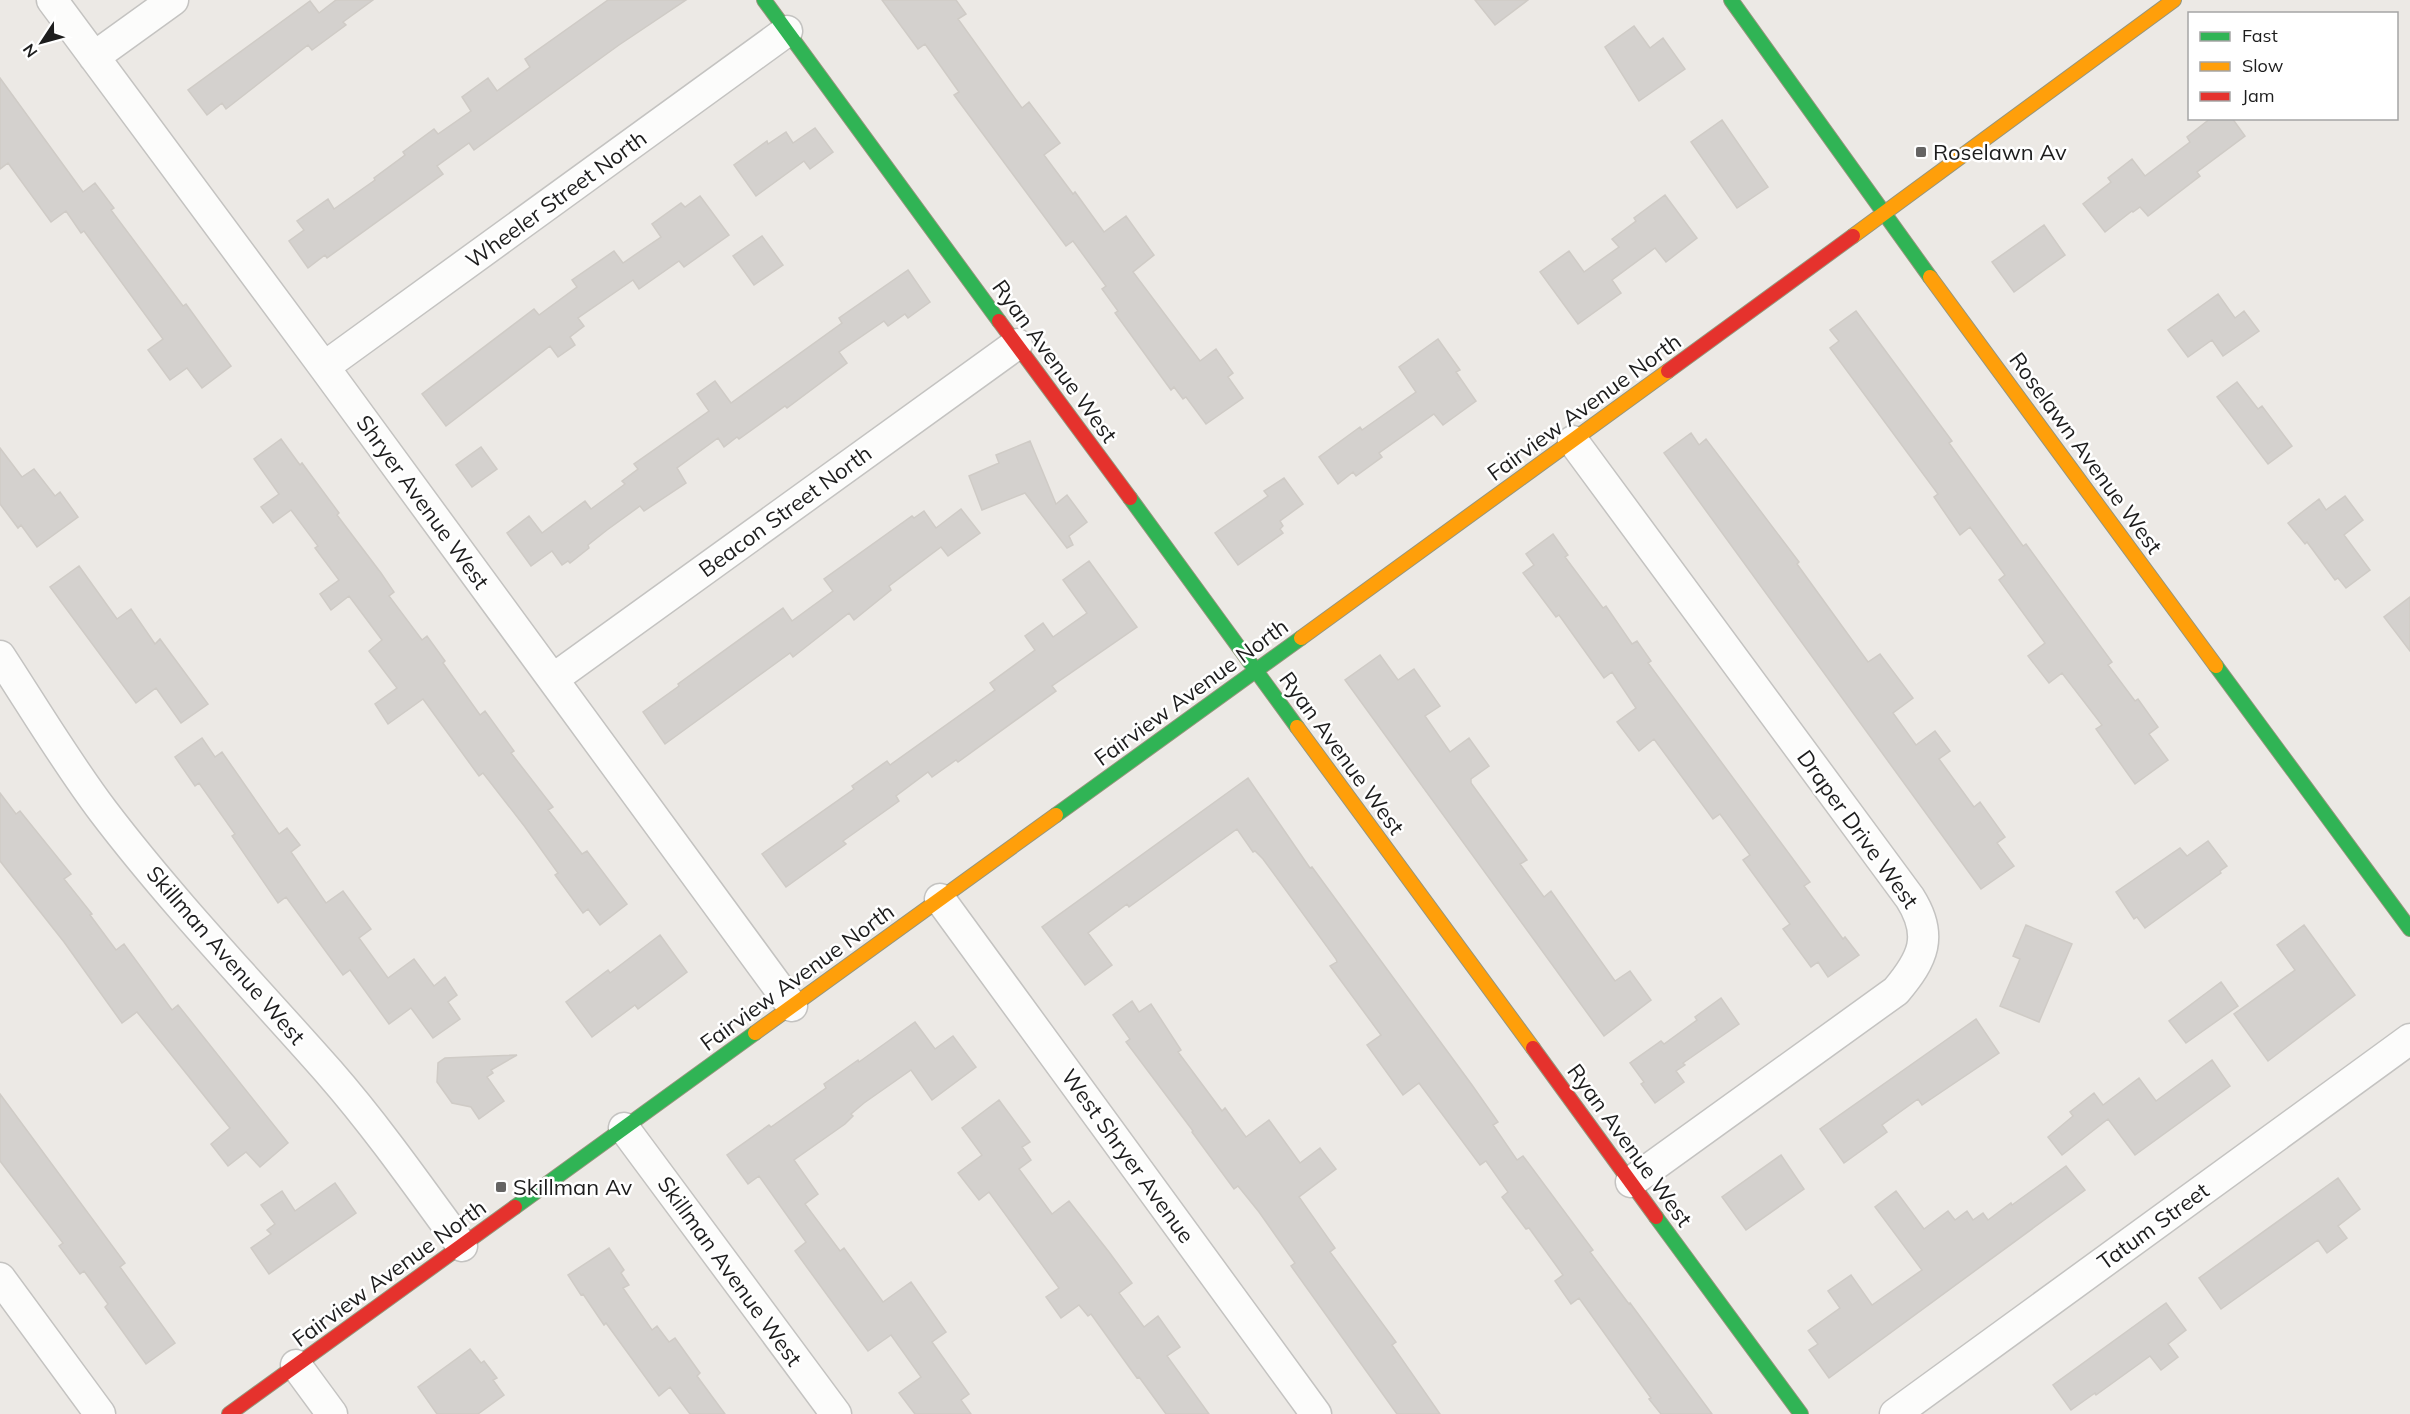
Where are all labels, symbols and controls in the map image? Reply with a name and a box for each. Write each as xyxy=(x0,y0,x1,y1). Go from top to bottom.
north arrow xyxy=(12,12,72,72)
legend xyxy=(2188,12,2398,120)
text: Fast xyxy=(2242,24,2278,47)
text: N xyxy=(18,40,42,62)
text: Slow xyxy=(2242,54,2284,77)
text: Jam xyxy=(2242,84,2275,107)
street label: Wheeler Street North xyxy=(460,124,652,274)
place label: Roselawn Av xyxy=(1933,138,2067,166)
marker: Roselawn Av xyxy=(1914,145,1928,159)
street label: Ryan Avenue West xyxy=(987,274,1124,448)
street label: Fairview Avenue North xyxy=(1481,327,1687,487)
street label: Roselawn Avenue West xyxy=(2003,347,2169,560)
street label: Shryer Avenue West xyxy=(350,409,496,595)
street label: Beacon Street North xyxy=(693,439,877,583)
street label: Fairview Avenue North xyxy=(1088,612,1294,772)
street label: Ryan Avenue West xyxy=(1274,666,1411,840)
street label: Draper Drive West xyxy=(1791,744,1925,914)
street label: Skillman Avenue West xyxy=(141,860,312,1050)
street label: Fairview Avenue North xyxy=(694,897,900,1057)
street label: Ryan Avenue West xyxy=(1562,1058,1699,1232)
street label: West Shryer Avenue xyxy=(1055,1063,1201,1249)
street label: Skillman Avenue West xyxy=(652,1171,808,1372)
place label: Skillman Av xyxy=(513,1173,632,1201)
street label: Tatum Street xyxy=(2092,1176,2214,1276)
marker: Skillman Av xyxy=(494,1180,508,1194)
street label: Fairview Avenue North xyxy=(286,1193,492,1353)

